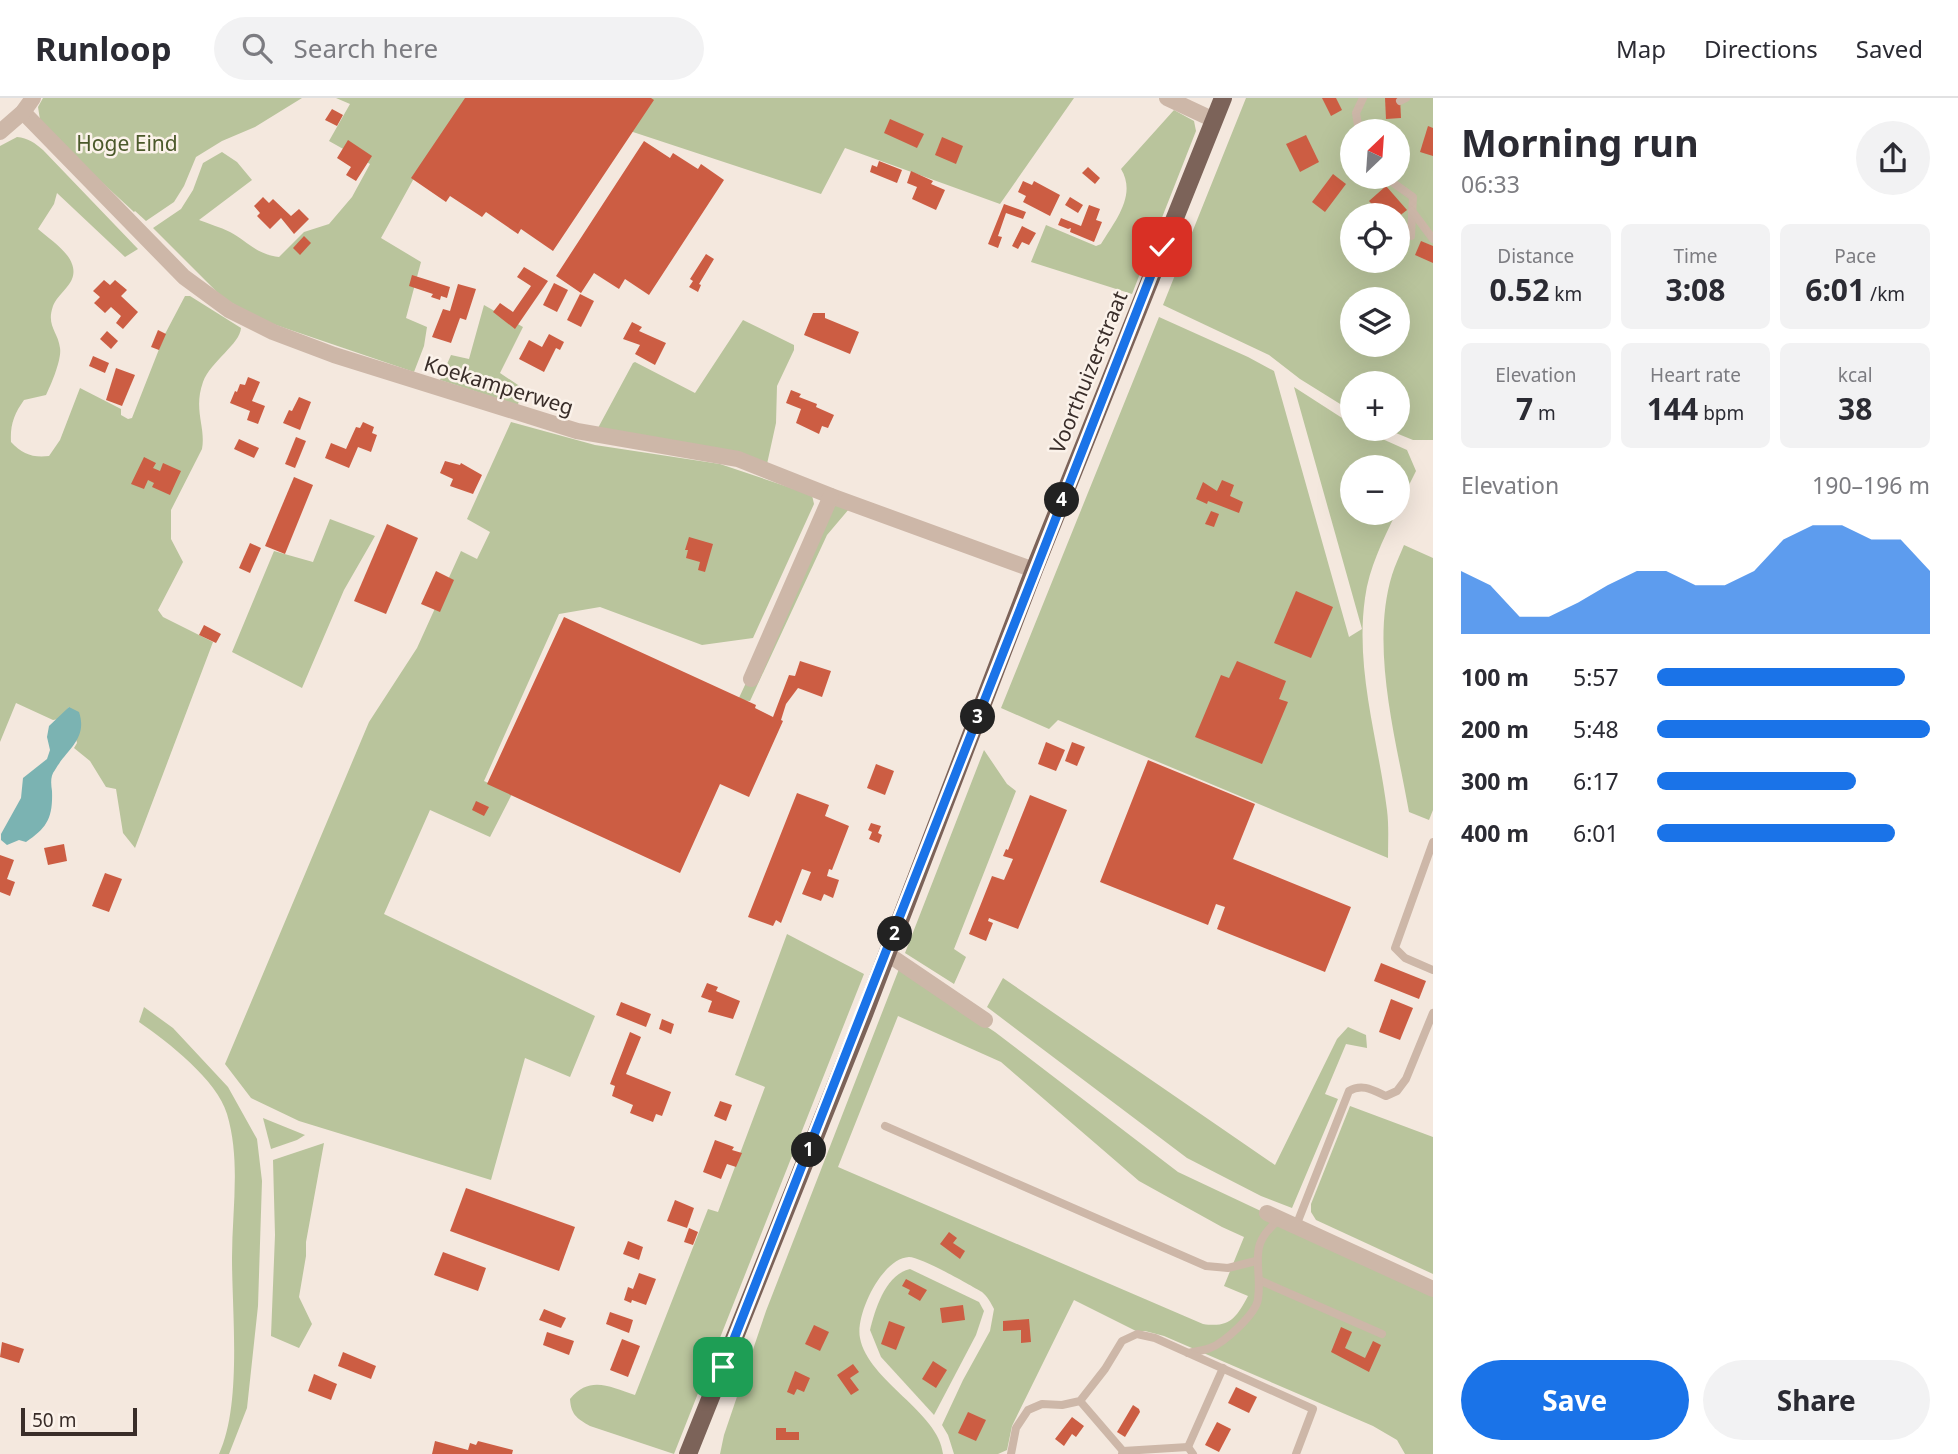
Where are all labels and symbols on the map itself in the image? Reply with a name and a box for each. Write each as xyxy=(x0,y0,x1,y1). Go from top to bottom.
north arrow xyxy=(1340,119,1410,189)
park label: Hoge Eind xyxy=(76,129,178,157)
pin xyxy=(1132,217,1192,277)
street label: Voorthuizerstraat xyxy=(1043,286,1133,457)
street label: Koekamperweg xyxy=(421,349,577,421)
pin: 4 xyxy=(1044,482,1080,518)
pin: 3 xyxy=(960,700,996,734)
pin: 2 xyxy=(878,916,912,952)
pin: 1 xyxy=(792,1132,826,1168)
pin xyxy=(693,1337,753,1397)
scale bar xyxy=(21,1405,136,1437)

